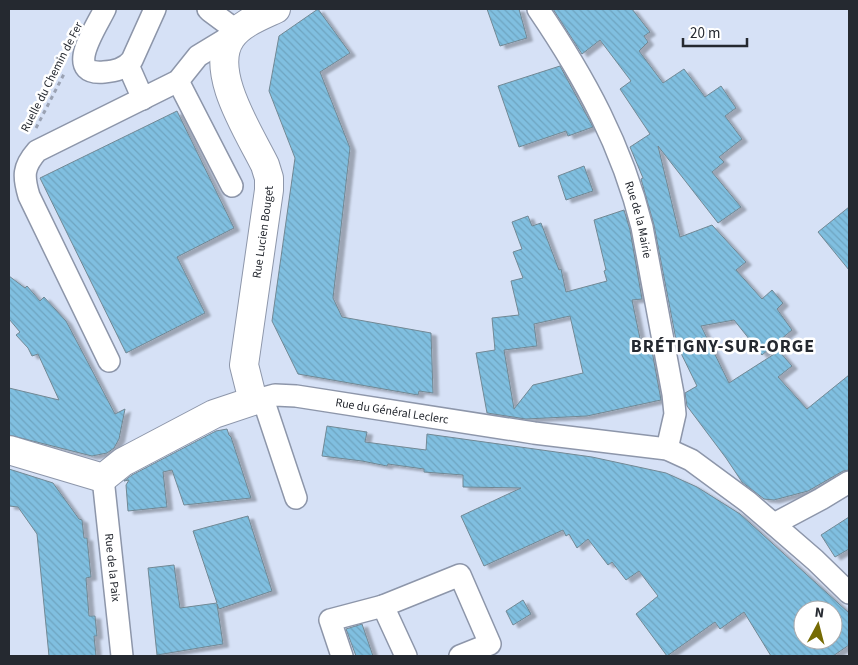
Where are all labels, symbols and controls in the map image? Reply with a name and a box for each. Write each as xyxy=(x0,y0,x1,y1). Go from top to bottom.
scale bar xyxy=(683,15,747,47)
street label: Ruelle du Chemin de Fer xyxy=(17,18,88,135)
text: 20 m xyxy=(690,23,720,44)
street label: Rue de la Mairie xyxy=(621,179,656,260)
street label: Rue Lucien Bouget xyxy=(248,186,278,280)
district label: BRÉTIGNY-SUR-ORGE xyxy=(631,334,815,359)
street label: Rue du Général Leclerc xyxy=(334,394,450,428)
street label: Rue de la Paix xyxy=(100,532,125,603)
north arrow xyxy=(793,600,843,650)
text: N xyxy=(814,603,825,624)

